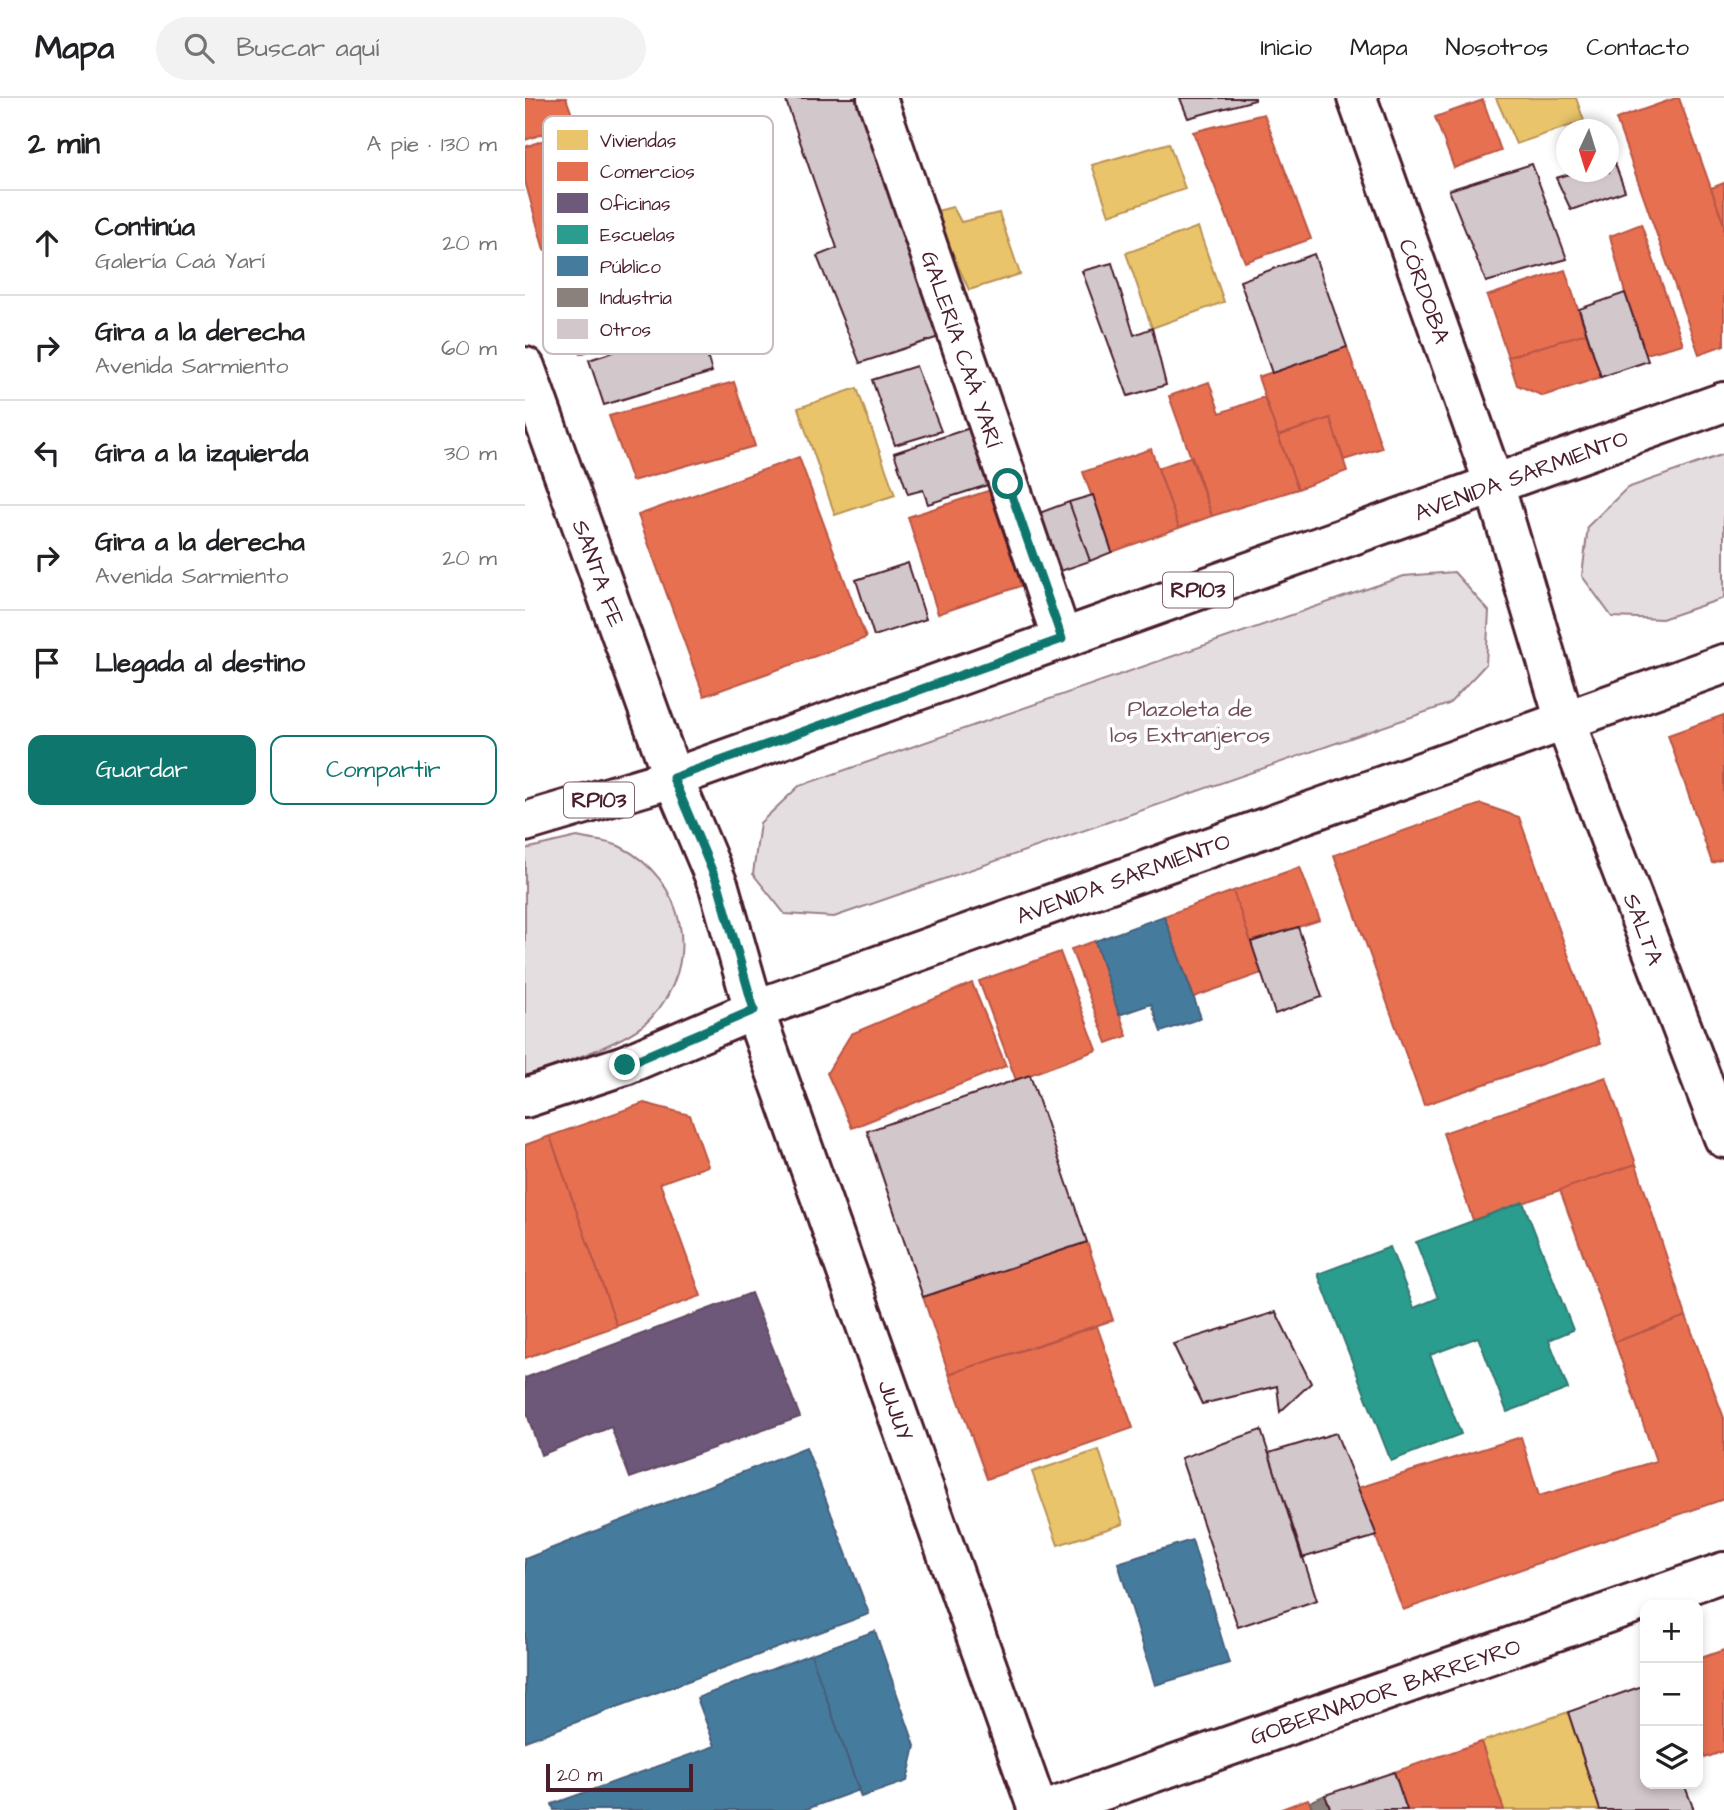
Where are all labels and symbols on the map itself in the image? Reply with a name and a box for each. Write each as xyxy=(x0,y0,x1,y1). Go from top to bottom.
legend xyxy=(543,116,773,354)
north arrow xyxy=(1556,119,1619,182)
text: Viviendas xyxy=(600,128,676,155)
text: Comercios xyxy=(600,159,695,186)
text: Oficinas xyxy=(600,191,671,218)
text: Escuelas xyxy=(600,222,675,249)
street label: CÓRDOBA xyxy=(1390,234,1458,349)
street label: GALERÍA CAÁ YARÍ xyxy=(912,247,1010,452)
text: Público xyxy=(600,254,661,281)
text: Industria xyxy=(600,285,672,312)
text: Otros xyxy=(600,317,651,344)
street label: AVENIDA SARMIENTO xyxy=(1410,422,1633,530)
route start xyxy=(992,468,1023,499)
street label: SANTA FE xyxy=(564,515,632,632)
road number: RP103 xyxy=(1163,573,1233,608)
park label: Plazoleta de los Extranjeros xyxy=(1110,693,1270,751)
road number: RP103 xyxy=(564,782,634,818)
street label: AVENIDA SARMIENTO xyxy=(1012,825,1235,933)
street label: SALTA xyxy=(1615,889,1671,970)
route end xyxy=(609,1049,640,1080)
street label: JUJUY xyxy=(869,1376,921,1445)
street label: GOBERNADOR BARREYRO xyxy=(1246,1631,1525,1753)
scale bar xyxy=(546,1761,693,1793)

